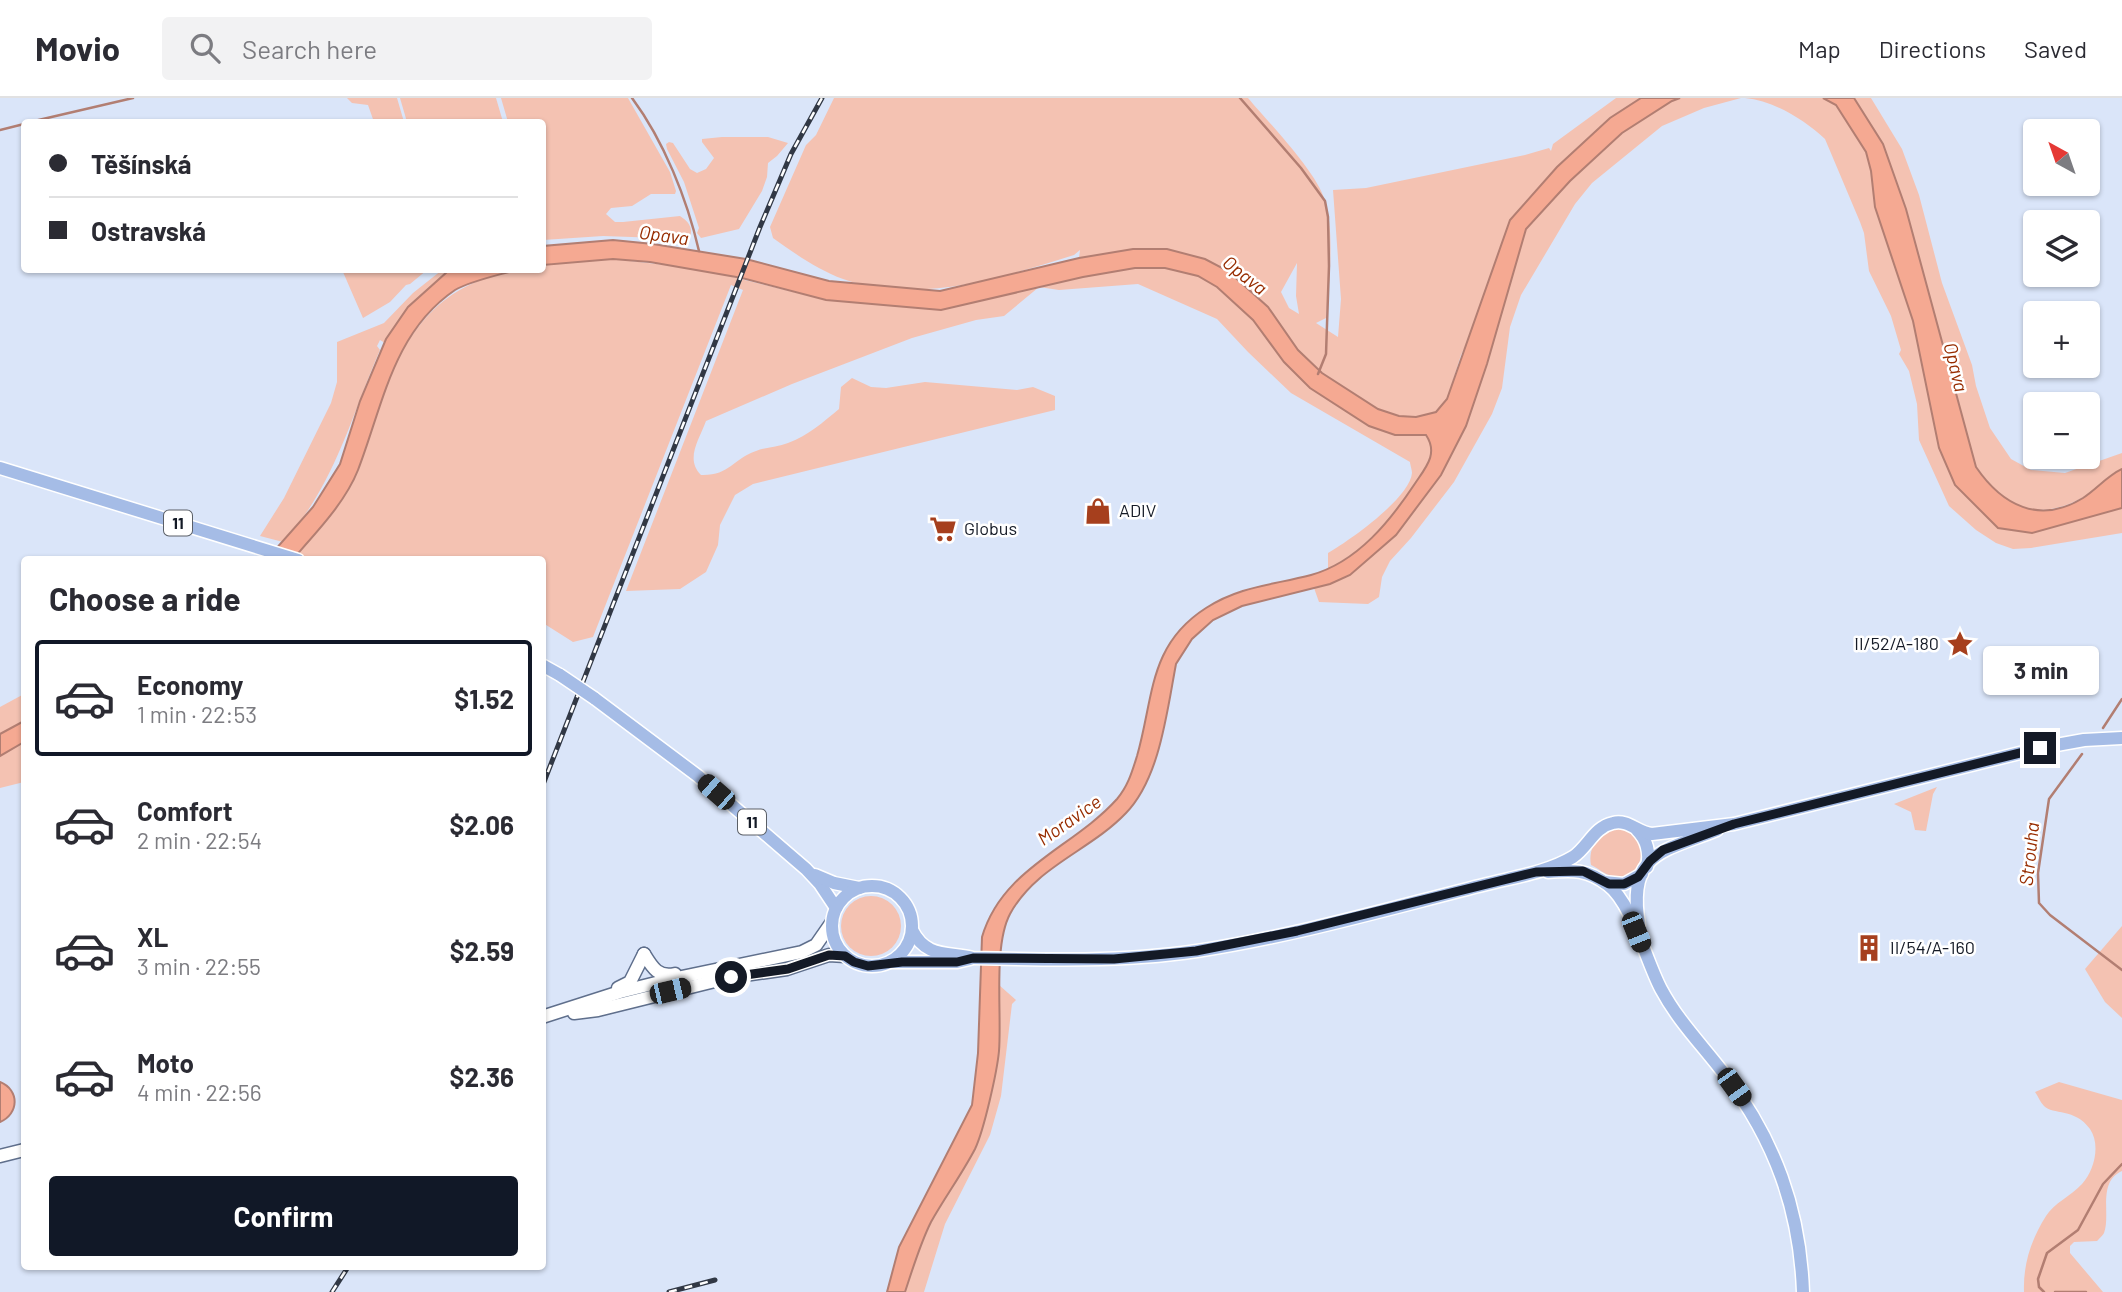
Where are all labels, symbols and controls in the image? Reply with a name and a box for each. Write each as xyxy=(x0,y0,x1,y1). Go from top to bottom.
search box xyxy=(162,17,652,80)
text: Movio xyxy=(35,28,120,68)
icon: search xyxy=(186,29,224,67)
text: Search here xyxy=(242,33,377,64)
text: Map xyxy=(1798,34,1841,63)
text: Directions xyxy=(1879,34,1986,63)
text: Saved xyxy=(2024,34,2087,63)
north arrow xyxy=(2023,119,2100,196)
map controls xyxy=(2023,119,2100,469)
text: Těšínská xyxy=(91,148,192,179)
button: layers xyxy=(2023,210,2100,287)
text: Ostravská xyxy=(91,215,206,246)
water label: Opava xyxy=(638,220,690,249)
water label: Opava xyxy=(1218,250,1272,299)
button: + xyxy=(2023,301,2100,378)
water label: Opava xyxy=(1939,340,1974,394)
button: − xyxy=(2023,392,2100,469)
shop icon: ADIV xyxy=(1083,496,1113,526)
place label: ADIV xyxy=(1119,499,1157,521)
road number: 11 xyxy=(164,510,192,536)
supermarket icon: Globus xyxy=(928,514,958,544)
place label: Globus xyxy=(964,517,1017,539)
text: Choose a ride xyxy=(49,579,241,617)
place icon: II/52/A-180 xyxy=(1945,629,1975,659)
place label: II/52/A-180 xyxy=(1854,632,1939,654)
callout: 3 min xyxy=(1982,646,2098,696)
text: 3 min xyxy=(2014,656,2068,684)
icon: car xyxy=(53,667,116,730)
text: Economy xyxy=(137,669,243,700)
text: $1.52 xyxy=(454,683,514,714)
text: 1 min · 22:53 xyxy=(137,700,257,728)
route end xyxy=(2024,732,2056,764)
car xyxy=(694,770,739,814)
water label: Moravice xyxy=(1032,789,1105,850)
icon: car xyxy=(53,793,116,856)
text: Comfort xyxy=(137,795,233,826)
text: $2.06 xyxy=(449,809,514,840)
road number: 11 xyxy=(738,810,766,834)
water label: Strouha xyxy=(2014,821,2043,887)
text: 2 min · 22:54 xyxy=(137,826,262,854)
car xyxy=(1619,909,1654,955)
icon: car xyxy=(53,919,116,982)
text: XL xyxy=(137,921,168,952)
building icon: II/54/A-160 xyxy=(1854,933,1884,963)
text: $2.59 xyxy=(450,935,514,966)
place label: II/54/A-160 xyxy=(1890,936,1975,958)
text: 3 min · 22:55 xyxy=(137,952,261,980)
route start xyxy=(715,961,747,993)
car xyxy=(648,976,693,1006)
icon: car xyxy=(53,1045,116,1108)
text: Moto xyxy=(137,1047,194,1078)
text: $2.36 xyxy=(450,1061,514,1092)
car xyxy=(1714,1064,1755,1110)
text: 4 min · 22:56 xyxy=(137,1078,262,1106)
button: Confirm xyxy=(49,1176,518,1256)

